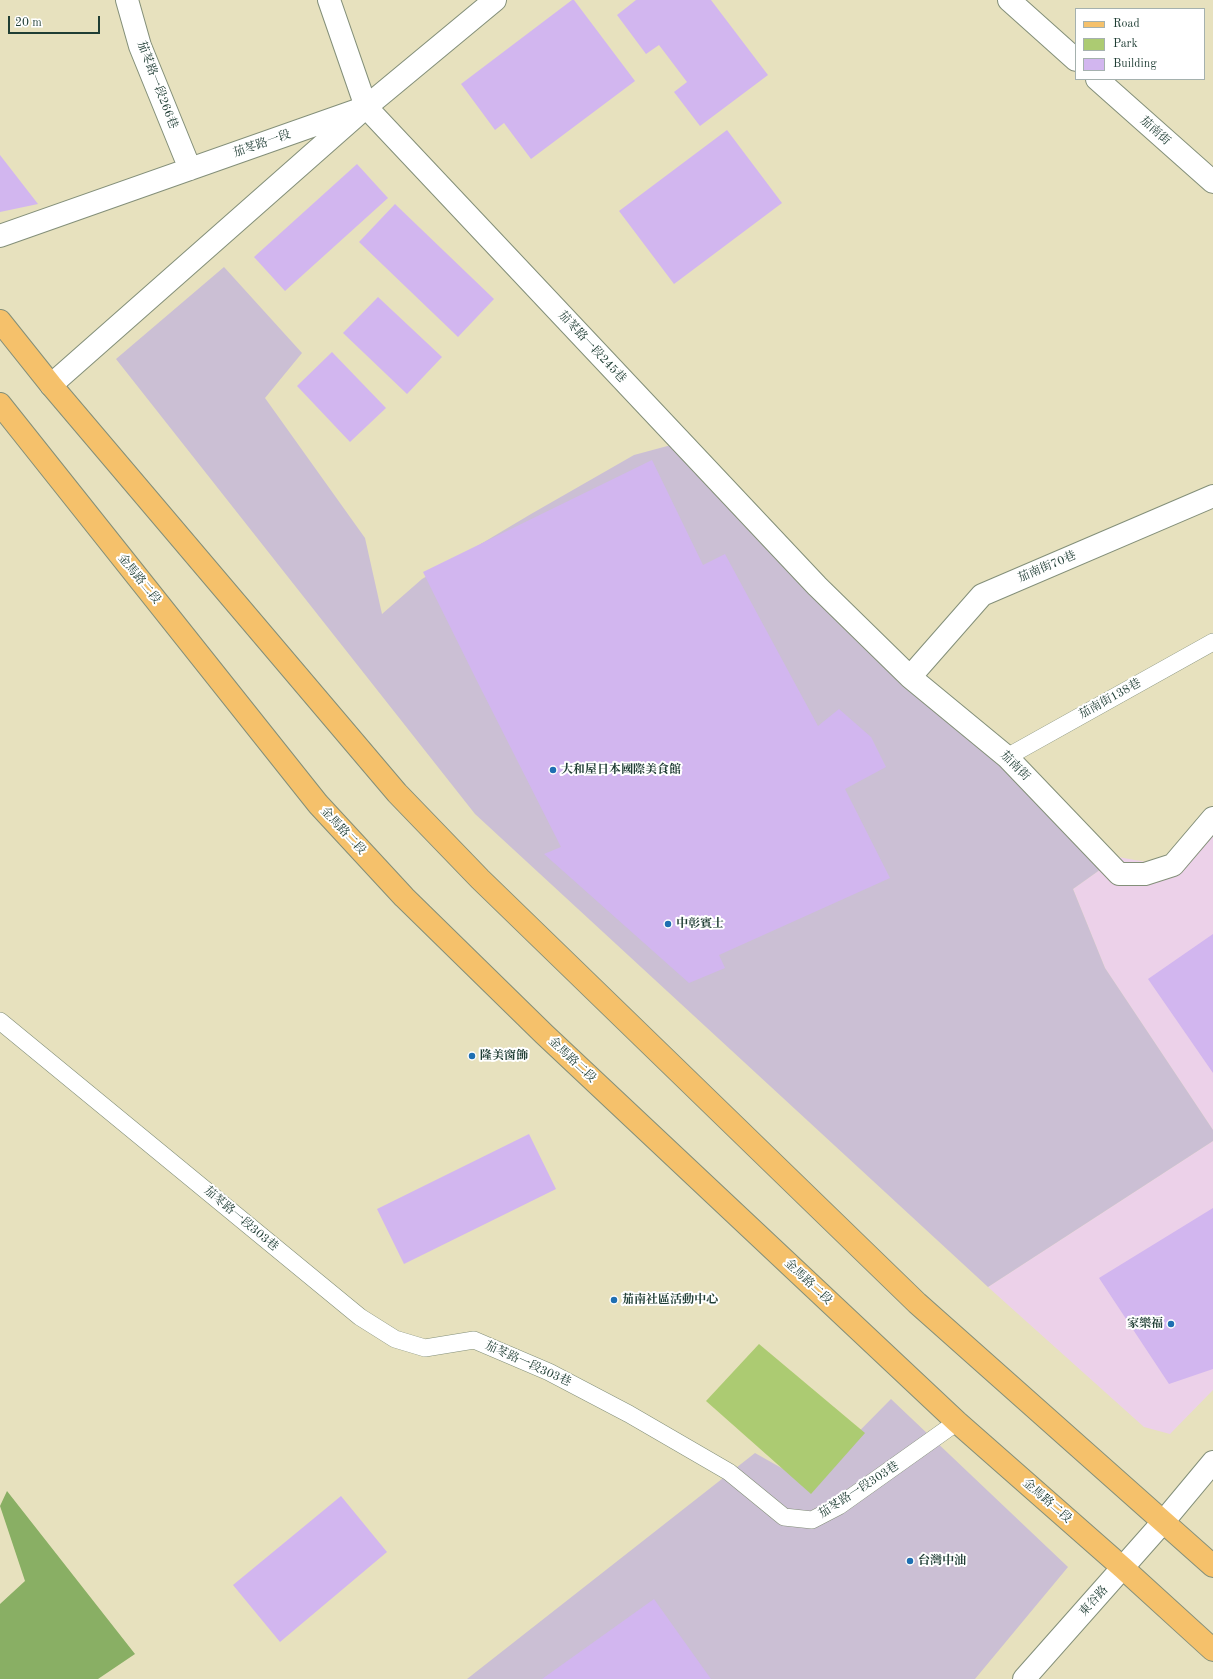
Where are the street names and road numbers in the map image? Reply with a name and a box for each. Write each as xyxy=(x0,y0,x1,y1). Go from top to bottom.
street label: 茄苳路一段266巷 xyxy=(134,39,180,131)
street label: 茄南街 xyxy=(1137,114,1173,148)
street label: 茄苳路一段 xyxy=(231,127,293,161)
street label: 茄苳路一段245巷 xyxy=(555,308,629,386)
street label: 茄南街70巷 xyxy=(1016,548,1078,586)
street label: 金馬路二段 xyxy=(115,551,163,607)
street label: 茄南街138巷 xyxy=(1076,676,1144,722)
street label: 茄南街 xyxy=(997,748,1033,784)
street label: 金馬路二段 xyxy=(317,804,369,858)
street label: 金馬路二段 xyxy=(545,1034,599,1086)
street label: 茄苳路一段303巷 xyxy=(201,1184,281,1254)
street label: 金馬路二段 xyxy=(781,1256,835,1308)
street label: 茄苳路一段303巷 xyxy=(483,1339,573,1389)
street label: 茄苳路一段303巷 xyxy=(816,1459,902,1521)
street label: 金馬路二段 xyxy=(1020,1476,1074,1526)
street label: 東谷路 xyxy=(1077,1583,1111,1619)

